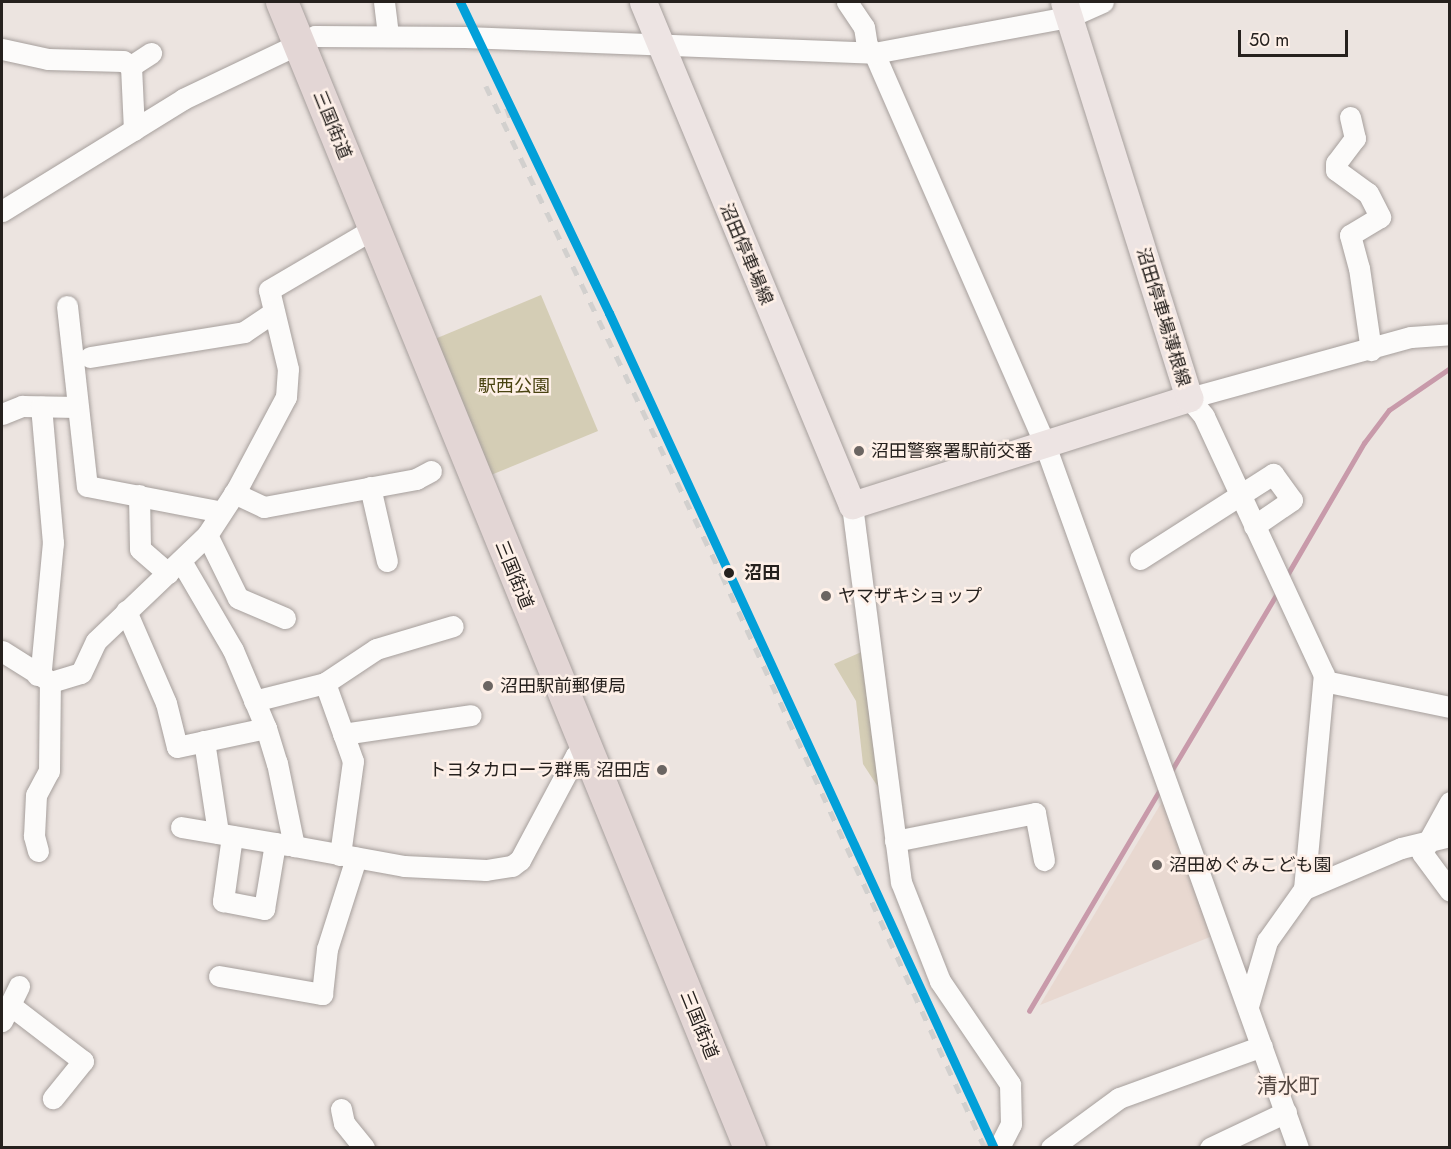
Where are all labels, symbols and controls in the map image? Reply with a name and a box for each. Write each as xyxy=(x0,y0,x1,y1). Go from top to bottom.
scale bar xyxy=(1241,18,1350,56)
text: 50 m xyxy=(1249,27,1289,53)
street label: 三国街道 xyxy=(309,88,355,162)
street label: 沼田停車場線 xyxy=(715,200,777,308)
street label: 沼田停車場薄根線 xyxy=(1132,245,1194,389)
park label: 駅西公園 xyxy=(478,375,550,397)
place label: 沼田警察署駅前交番 xyxy=(871,440,1033,462)
marker: 沼田警察署駅前交番 xyxy=(852,444,866,458)
street label: 三国街道 xyxy=(491,538,537,612)
place label: 沼田 xyxy=(744,562,780,584)
marker: 沼田 xyxy=(719,563,739,583)
place label: ヤマザキショップ xyxy=(838,585,982,607)
marker: ヤマザキショップ xyxy=(819,589,833,603)
place label: 沼田駅前郵便局 xyxy=(500,675,626,697)
marker: 沼田駅前郵便局 xyxy=(481,679,495,693)
place label: トヨタカローラ群馬 沼田店 xyxy=(429,759,650,781)
marker: トヨタカローラ群馬 沼田店 xyxy=(655,763,669,777)
place label: 沼田めぐみこども園 xyxy=(1169,854,1331,876)
marker: 沼田めぐみこども園 xyxy=(1150,858,1164,872)
street label: 三国街道 xyxy=(676,988,722,1062)
district label: 清水町 xyxy=(1257,1073,1319,1099)

